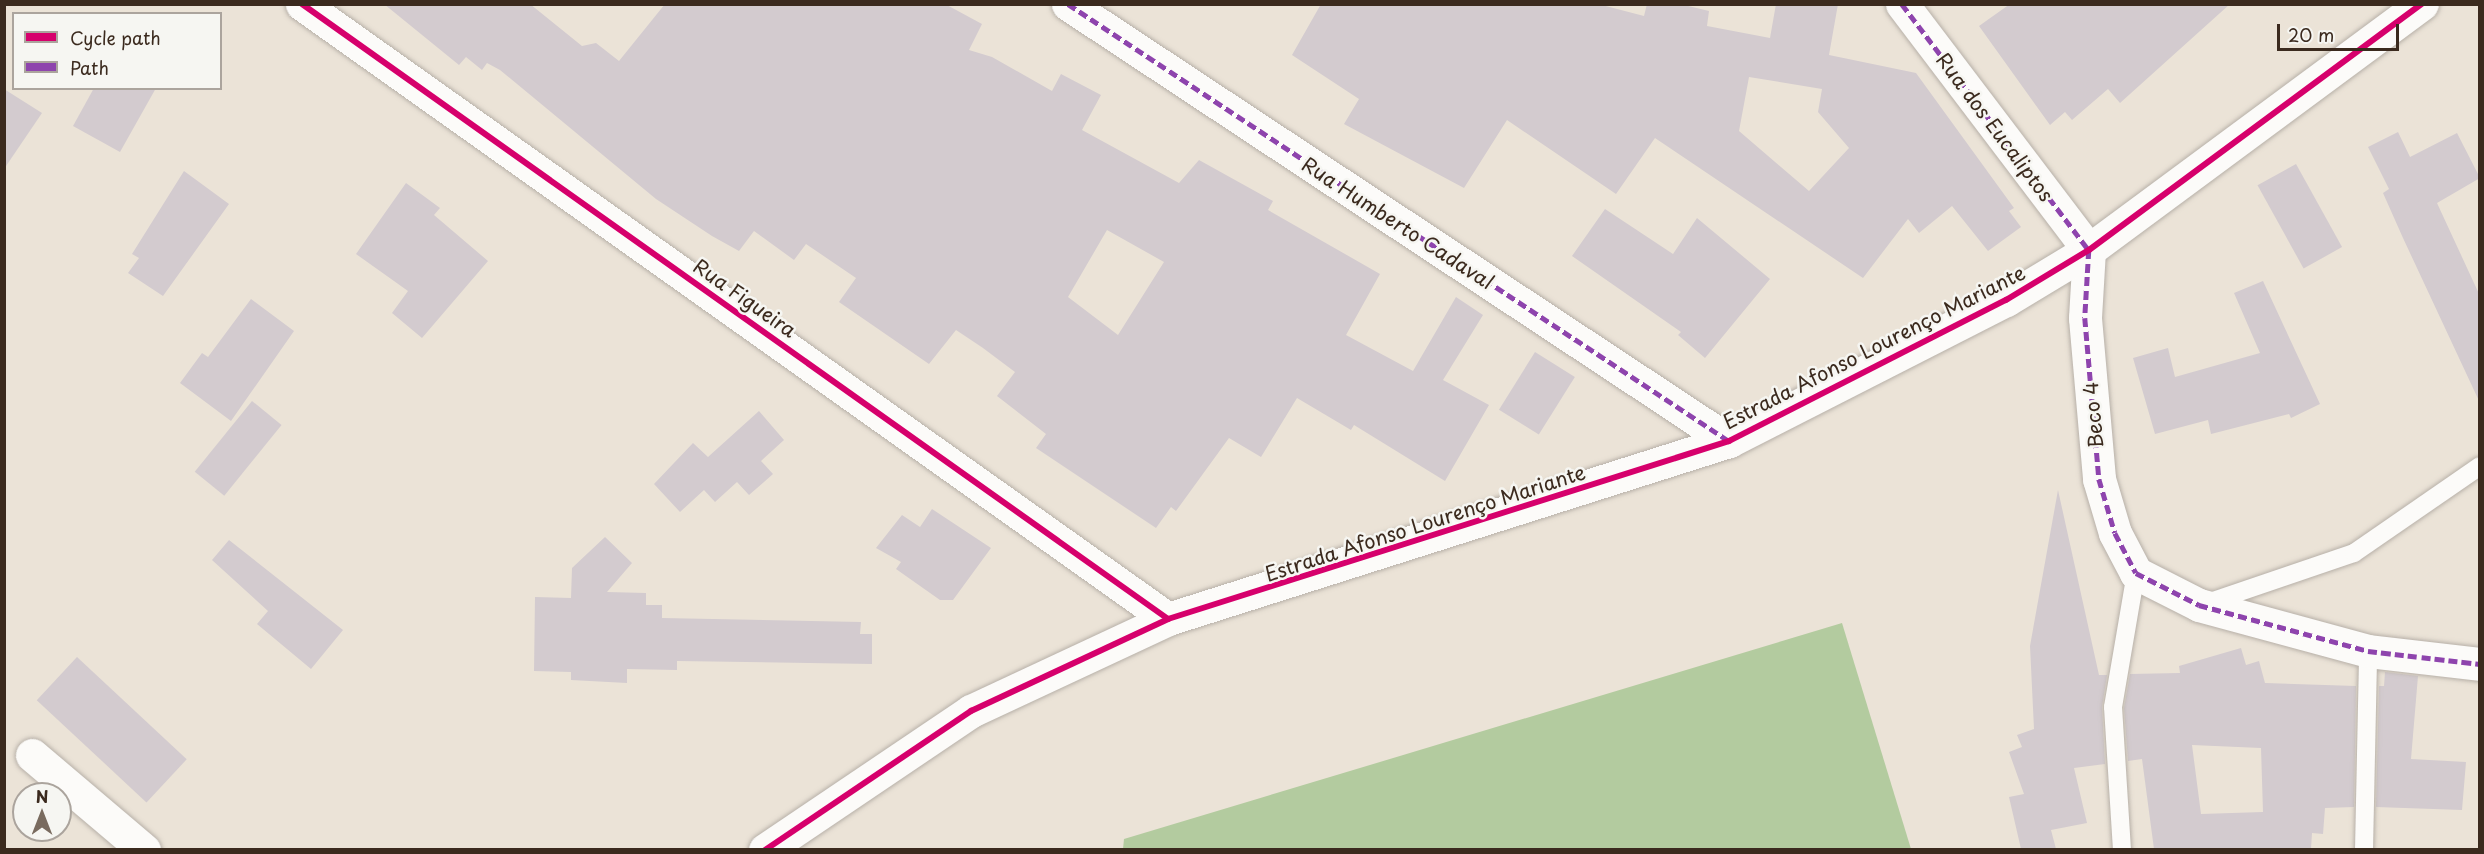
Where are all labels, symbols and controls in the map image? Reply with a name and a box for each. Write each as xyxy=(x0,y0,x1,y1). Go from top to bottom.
legend xyxy=(12,12,222,90)
scale bar xyxy=(2280,12,2402,50)
text: 20 m xyxy=(2288,21,2334,48)
text: Cycle path xyxy=(70,24,161,51)
street label: Rua dos Eucaliptos xyxy=(1931,47,2059,207)
text: Path xyxy=(70,54,109,81)
street label: Rua Humberto Cadaval xyxy=(1297,152,1499,294)
street label: Rua Figueira xyxy=(688,253,802,343)
street label: Estrada Afonso Lourenço Mariante xyxy=(1719,260,2029,434)
street label: Beco 4 xyxy=(2078,381,2108,449)
street label: Estrada Afonso Lourenço Mariante xyxy=(1262,460,1588,586)
north arrow xyxy=(12,782,72,842)
text: N xyxy=(36,784,48,808)

